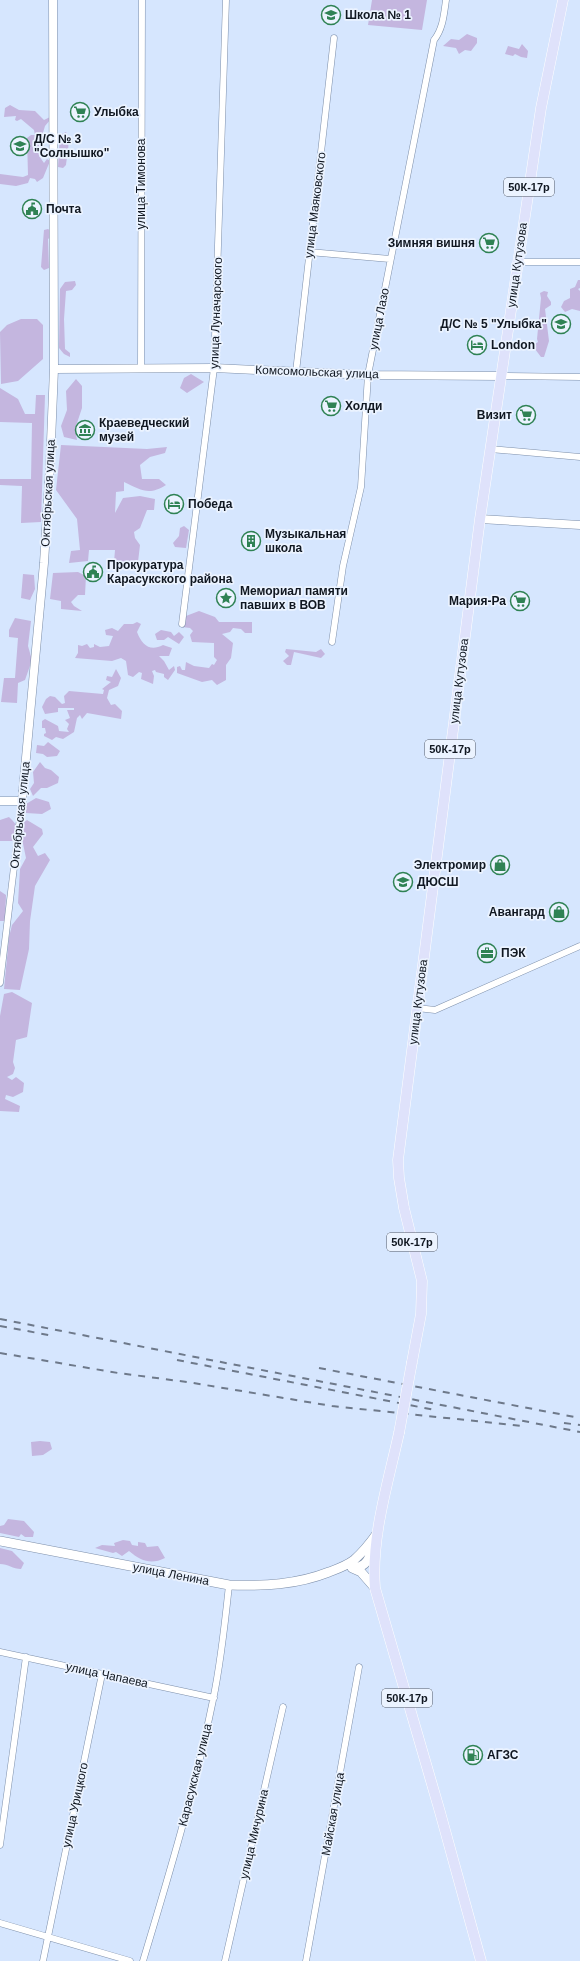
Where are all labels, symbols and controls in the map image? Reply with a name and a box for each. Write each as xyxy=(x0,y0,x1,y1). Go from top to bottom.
school or university icon: Школа № 1 xyxy=(320,4,342,26)
place label: Школа № 1 xyxy=(345,8,411,22)
supermarket icon: Улыбка xyxy=(69,101,91,123)
place label: Улыбка xyxy=(94,105,139,119)
place label: Д/С № 3 "Солнышко" xyxy=(34,132,109,160)
school or university icon: Д/С № 3 "Солнышко" xyxy=(9,135,31,157)
street label: улица Тимонова xyxy=(134,138,148,229)
street label: улица Маяковского xyxy=(302,151,328,259)
road number: 50К-17р xyxy=(504,178,554,196)
public building icon: Почта xyxy=(21,198,43,220)
place label: Почта xyxy=(46,202,82,216)
street label: улица Кутузова xyxy=(504,221,530,309)
supermarket icon: Зимняя вишня xyxy=(478,232,500,254)
place label: Зимняя вишня xyxy=(388,236,475,250)
street label: улица Луначарского xyxy=(207,257,225,369)
street label: улица Лазо xyxy=(366,287,392,351)
school or university icon: Д/С № 5 "Улыбка" xyxy=(550,313,572,335)
place label: Д/С № 5 "Улыбка" xyxy=(440,317,547,331)
hotel icon: London xyxy=(466,334,488,356)
place label: London xyxy=(491,338,535,352)
street label: Комсомольская улица xyxy=(255,363,379,381)
supermarket icon: Холди xyxy=(320,395,342,417)
place label: Холди xyxy=(345,399,383,413)
supermarket icon: Визит xyxy=(515,404,537,426)
place label: Визит xyxy=(477,408,512,422)
place label: Краеведческий музей xyxy=(99,416,189,444)
museum icon: Краеведческий музей xyxy=(74,419,96,441)
street label: Октябрьская улица xyxy=(38,439,58,547)
hotel icon: Победа xyxy=(163,493,185,515)
place label: Победа xyxy=(188,497,233,511)
place label: Музыкальная школа xyxy=(265,527,346,555)
building icon: Музыкальная школа xyxy=(240,530,262,552)
place label: Прокуратура Карасукского района xyxy=(107,558,233,586)
public building icon: Прокуратура Карасукского района xyxy=(82,561,104,583)
place label: Мемориал памяти павших в ВОВ xyxy=(240,584,348,612)
place icon: Мемориал памяти павших в ВОВ xyxy=(215,587,237,609)
supermarket icon: Мария-Ра xyxy=(509,590,531,612)
place label: Мария-Ра xyxy=(449,594,506,608)
street label: улица Кутузова xyxy=(447,637,471,724)
road number: 50К-17р xyxy=(425,740,475,758)
street label: Октябрьская улица xyxy=(7,760,33,869)
shop icon: Электромир xyxy=(489,854,511,876)
place label: Электромир xyxy=(414,858,486,872)
school or university icon: ДЮСШ xyxy=(392,871,414,893)
place label: ДЮСШ xyxy=(417,875,459,889)
shop icon: Авангард xyxy=(548,901,570,923)
place label: Авангард xyxy=(489,905,545,919)
office icon: ПЭК xyxy=(476,942,498,964)
place label: ПЭК xyxy=(501,946,526,960)
street label: улица Кутузова xyxy=(406,958,430,1045)
road number: 50К-17р xyxy=(387,1233,437,1251)
street label: улица Ленина xyxy=(132,1560,211,1588)
street label: улица Чапаева xyxy=(65,1659,150,1691)
road number: 50К-17р xyxy=(382,1689,432,1707)
street label: Карасукская улица xyxy=(175,1722,215,1828)
fuel station icon: АГЗС xyxy=(462,1744,484,1766)
place label: АГЗС xyxy=(487,1748,519,1762)
street label: улица Урицкого xyxy=(59,1761,91,1849)
street label: Майская улица xyxy=(319,1771,347,1857)
street label: улица Мичурина xyxy=(237,1787,271,1880)

